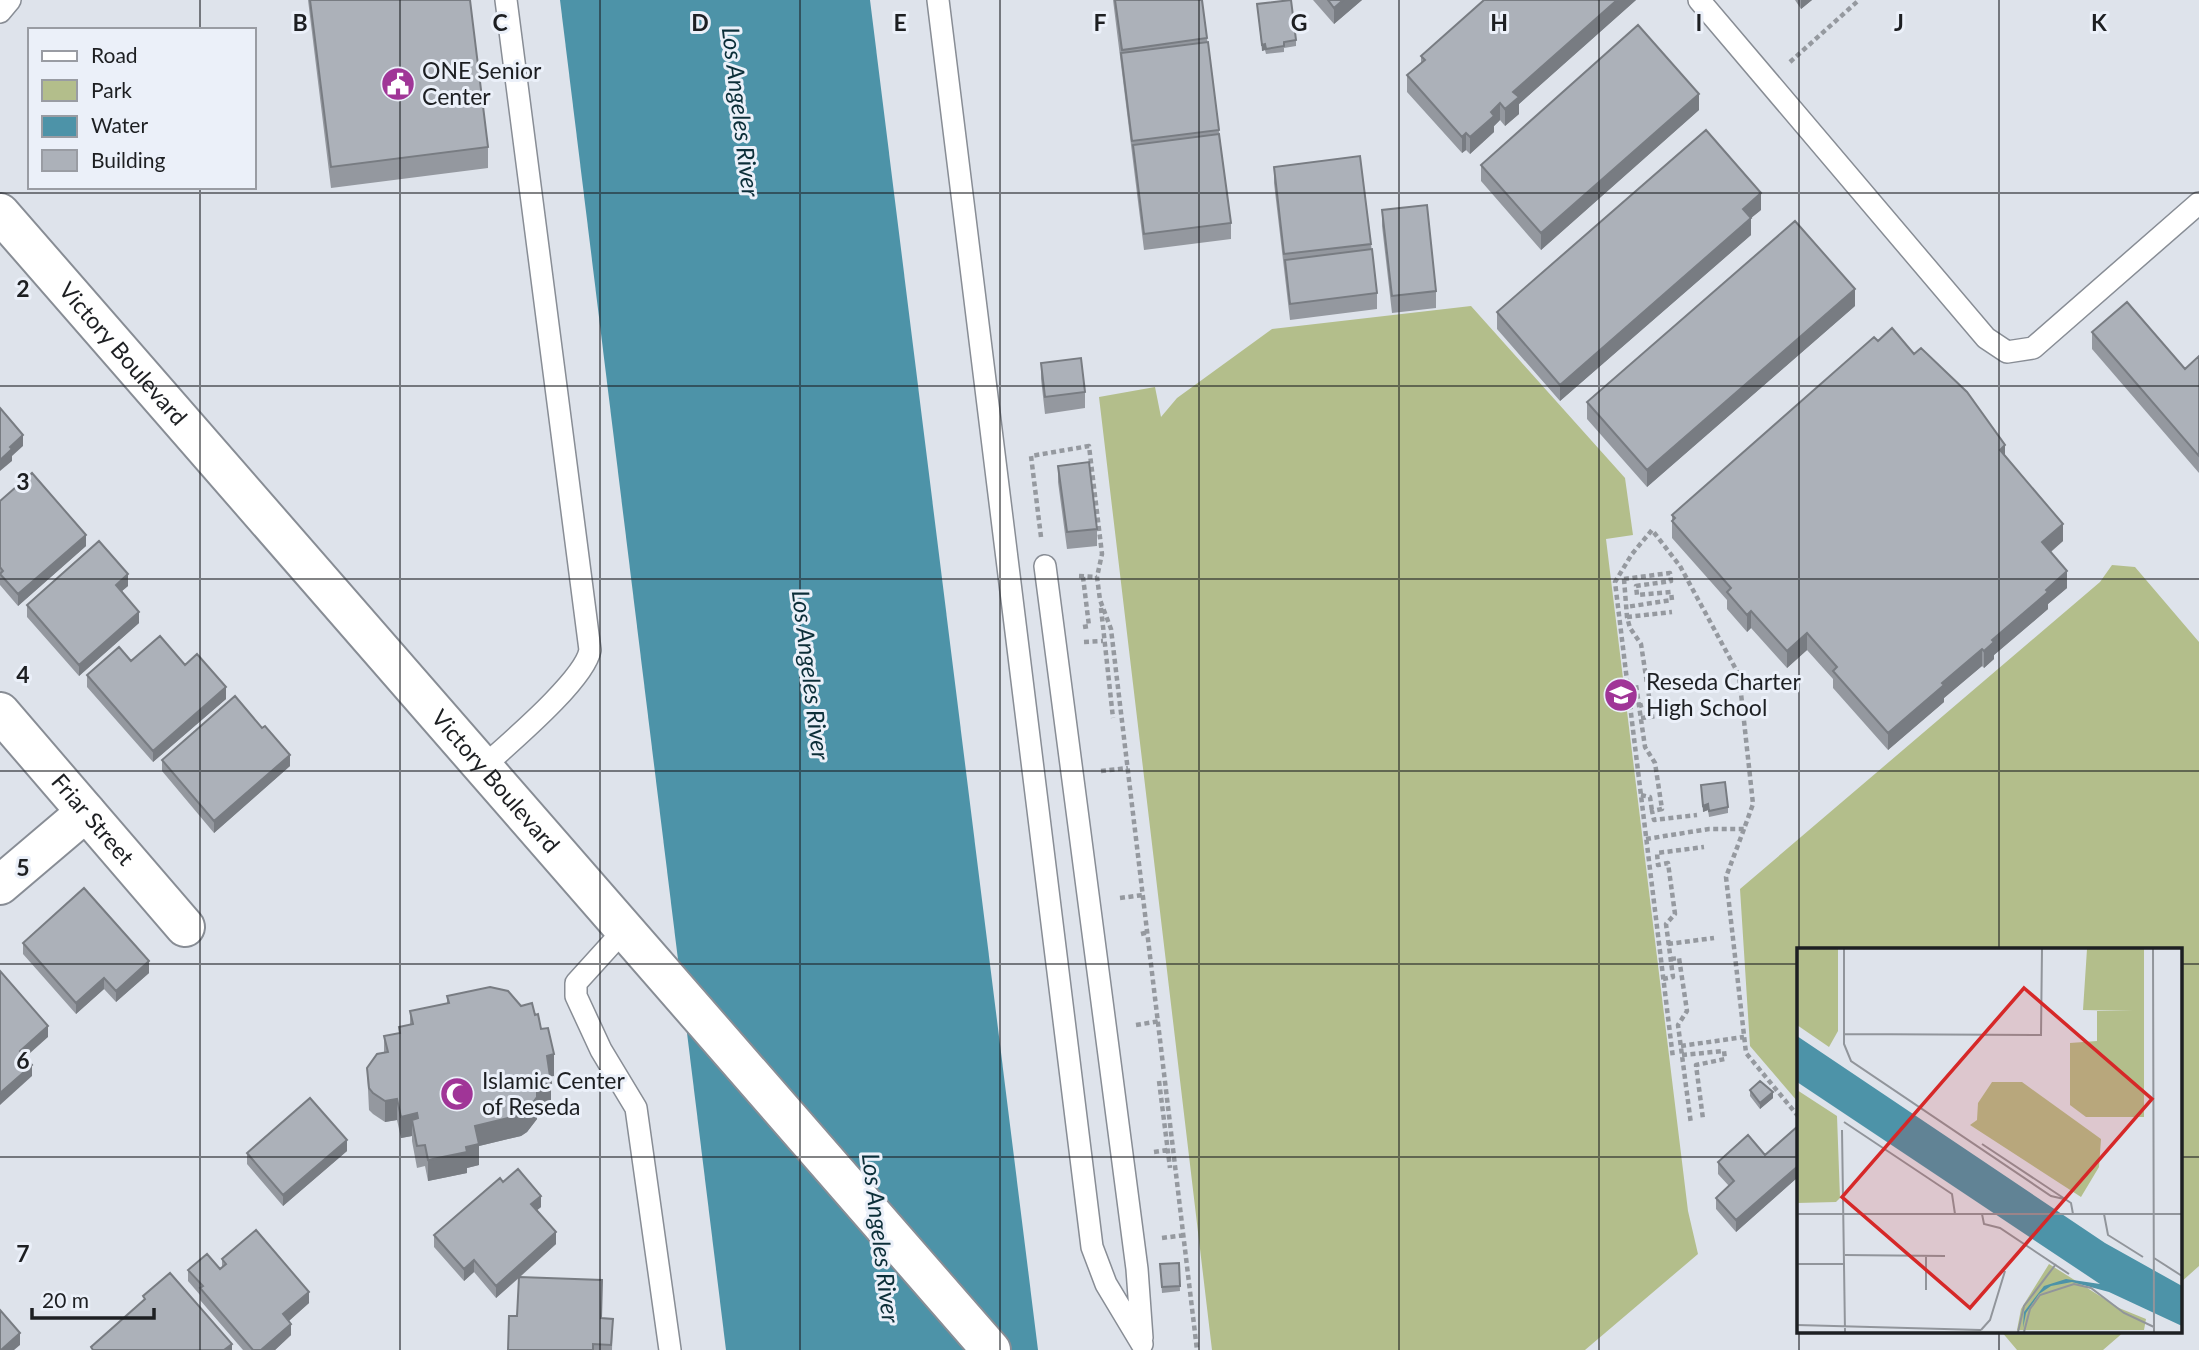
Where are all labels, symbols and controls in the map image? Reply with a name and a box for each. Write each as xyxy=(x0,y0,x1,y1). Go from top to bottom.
text: B xyxy=(292,8,308,36)
text: C xyxy=(492,8,508,36)
text: D xyxy=(691,8,709,36)
text: E xyxy=(893,8,907,36)
text: F xyxy=(1093,8,1107,36)
text: G xyxy=(1291,8,1307,36)
text: H xyxy=(1490,8,1508,36)
text: I xyxy=(1696,8,1702,36)
text: J xyxy=(1894,8,1904,36)
text: K xyxy=(2091,8,2107,36)
water label: Los Angeles River xyxy=(717,25,766,199)
legend xyxy=(28,28,256,189)
text: Road xyxy=(91,42,138,67)
place label: ONE Senior Center xyxy=(422,56,542,110)
public building icon: ONE Senior Center xyxy=(379,65,417,103)
text: Park xyxy=(91,77,132,102)
text: Water xyxy=(91,112,148,137)
text: Building xyxy=(91,147,166,172)
text: 2 xyxy=(16,274,30,302)
street label: Victory Boulevard xyxy=(54,276,194,431)
text: 3 xyxy=(16,467,30,495)
water label: Los Angeles River xyxy=(787,588,836,762)
text: 4 xyxy=(16,660,30,688)
place label: Reseda Charter High School xyxy=(1646,667,1801,721)
school or university icon: Reseda Charter High School xyxy=(1602,676,1640,714)
street label: Victory Boulevard xyxy=(426,703,566,858)
street label: Friar Street xyxy=(46,767,141,871)
text: 5 xyxy=(16,853,30,881)
inset map xyxy=(1797,948,2182,1332)
text: 6 xyxy=(16,1046,30,1074)
place label: Islamic Center of Reseda xyxy=(482,1066,626,1120)
mosque icon: Islamic Center of Reseda xyxy=(438,1075,476,1113)
water label: Los Angeles River xyxy=(857,1151,906,1325)
text: 7 xyxy=(16,1239,30,1267)
scale bar xyxy=(32,1276,154,1320)
text: 20 m xyxy=(42,1287,89,1312)

